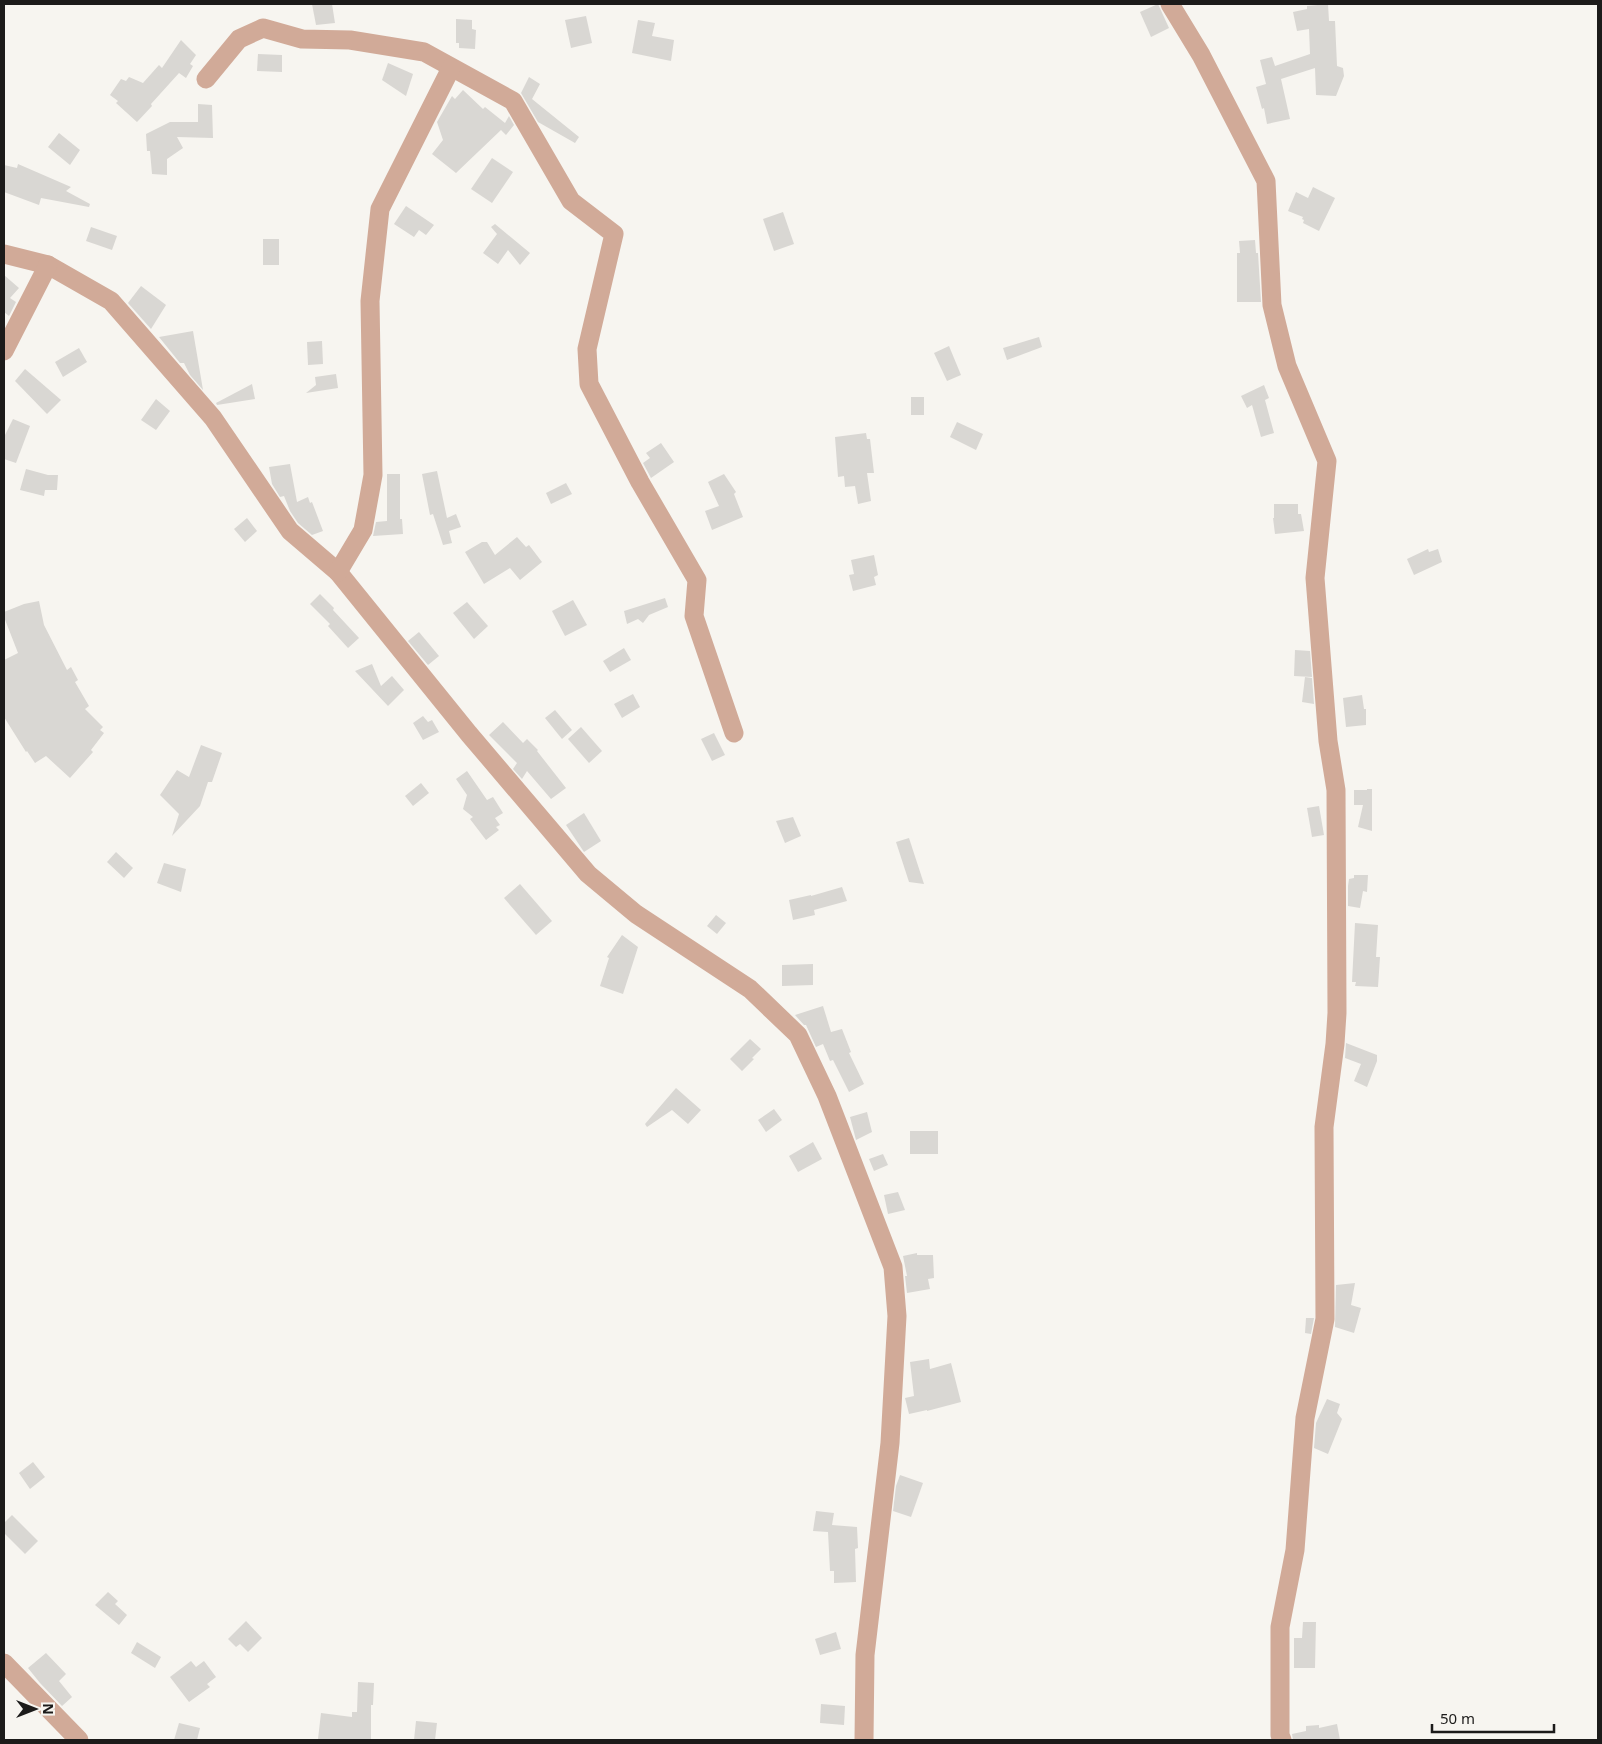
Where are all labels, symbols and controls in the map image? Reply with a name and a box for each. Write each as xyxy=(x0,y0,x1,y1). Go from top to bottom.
north arrow xyxy=(10,1684,60,1734)
scale bar xyxy=(1432,1702,1554,1734)
text: N xyxy=(39,1703,58,1715)
text: 50 m xyxy=(1440,1708,1475,1728)

